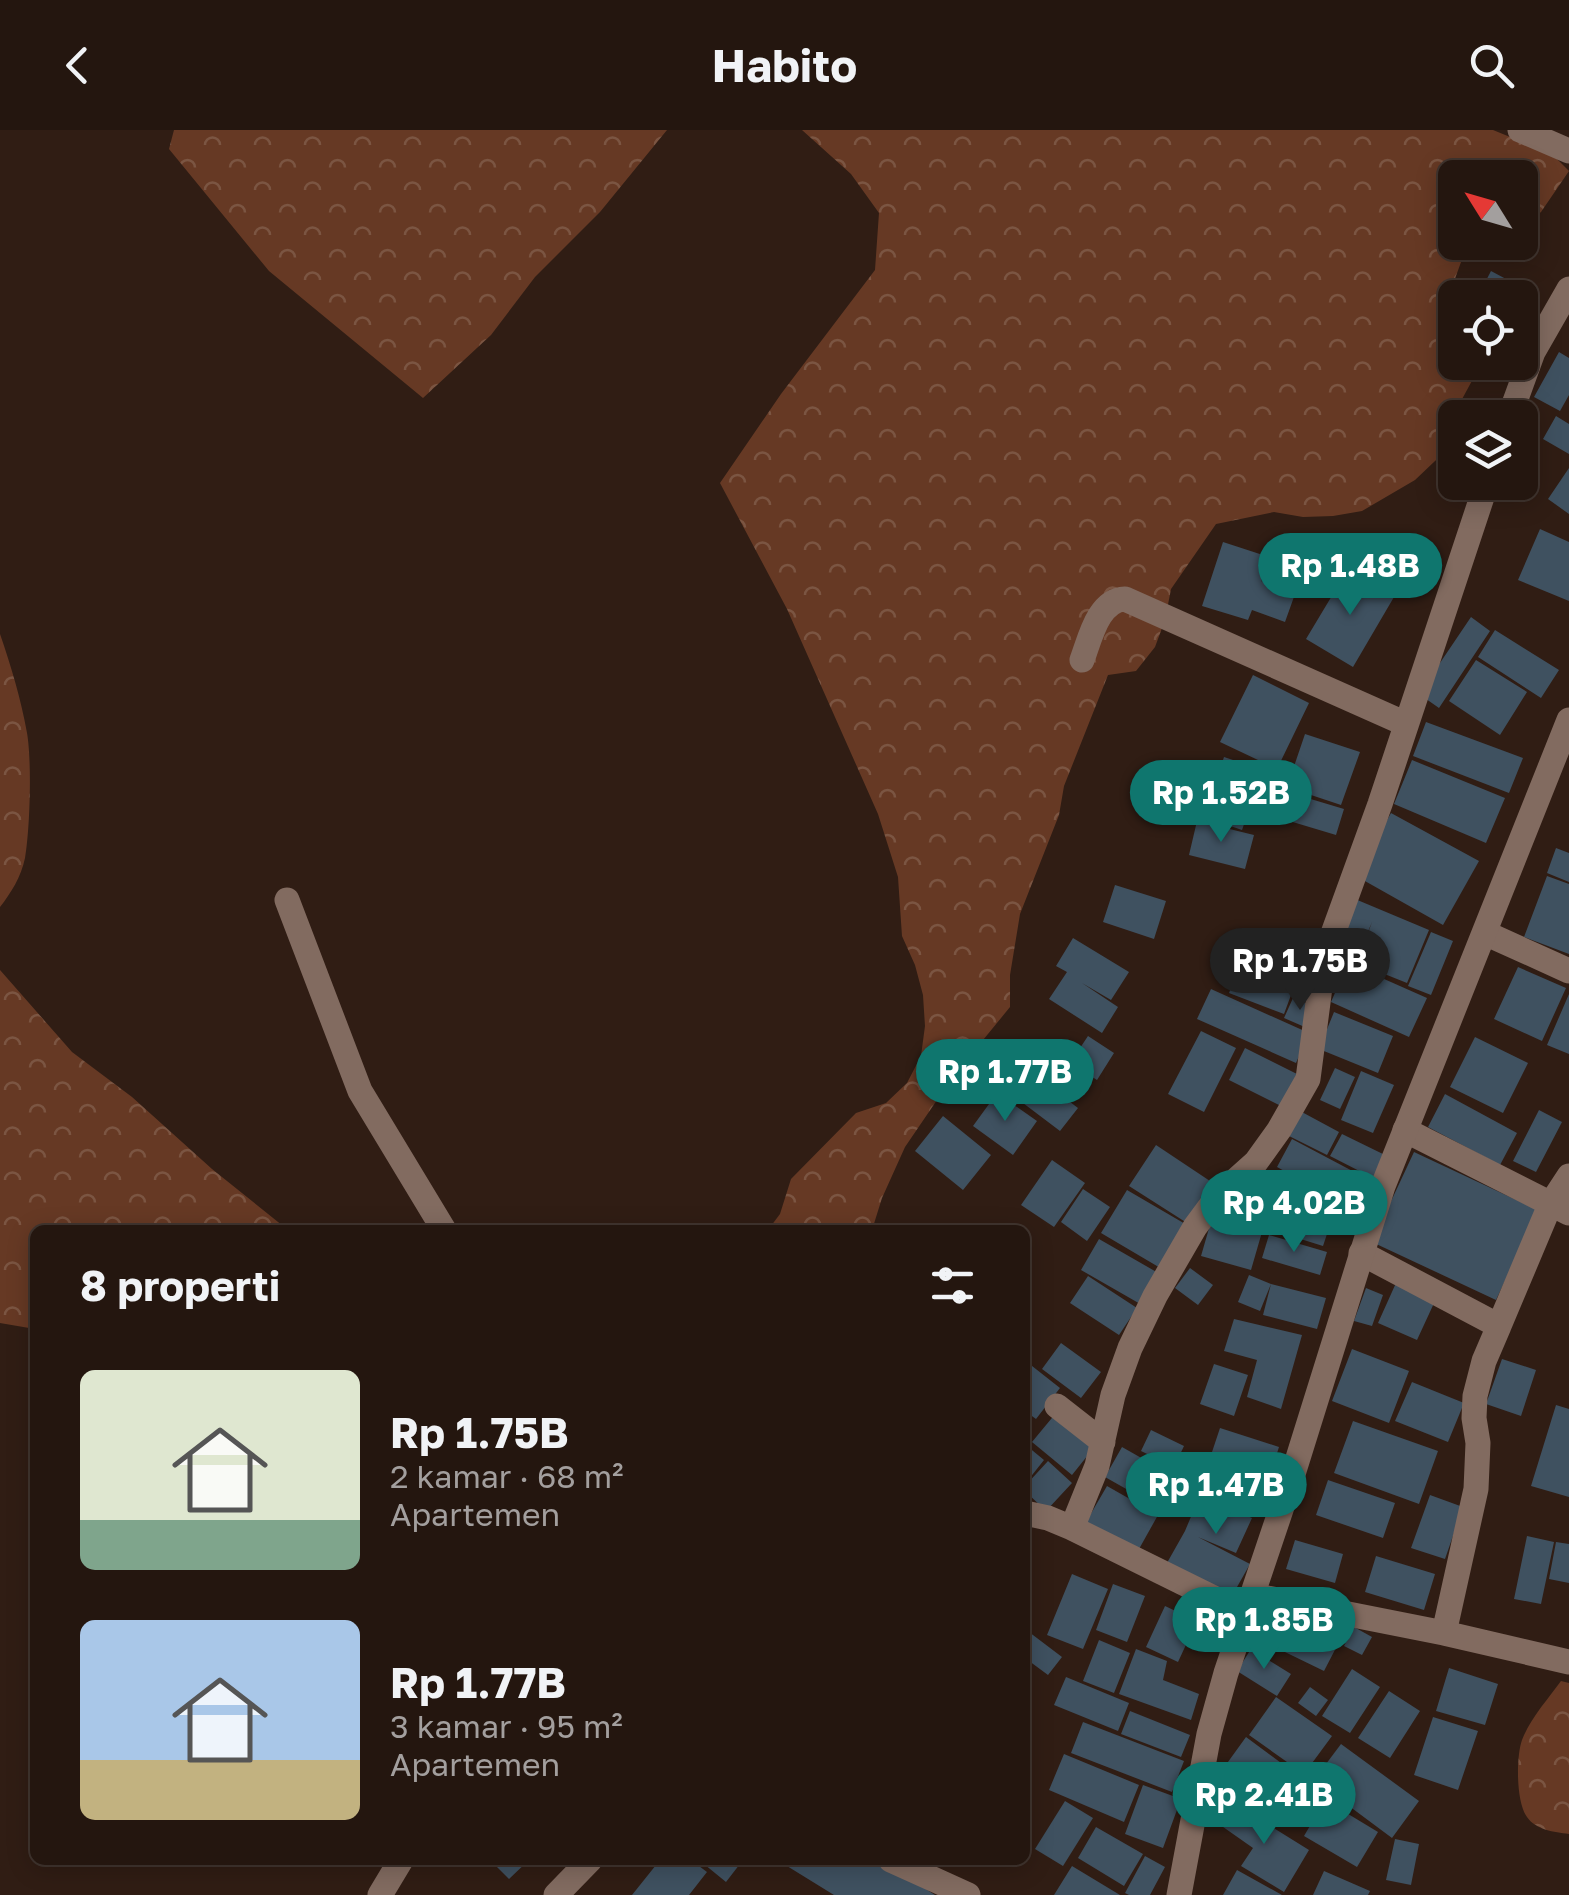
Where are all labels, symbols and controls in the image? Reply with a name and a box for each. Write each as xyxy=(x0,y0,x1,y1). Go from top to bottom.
icon: back xyxy=(50,38,105,93)
text: Habito xyxy=(712,38,857,92)
icon: search xyxy=(1464,38,1519,93)
north arrow xyxy=(1438,160,1538,260)
map controls xyxy=(1438,160,1538,500)
button: locate xyxy=(1438,280,1538,380)
button: layers xyxy=(1438,400,1538,500)
pin: Rp 1.48B xyxy=(1247,533,1453,618)
text: Rp 1.48B xyxy=(1280,546,1420,584)
pin: Rp 1.52B xyxy=(1118,760,1324,845)
text: Rp 1.52B xyxy=(1152,773,1290,811)
pin: Rp 1.75B xyxy=(1197,928,1403,1013)
text: Rp 1.75B xyxy=(1232,941,1368,979)
pin: Rp 1.77B xyxy=(902,1039,1108,1124)
text: Rp 1.77B xyxy=(938,1052,1072,1090)
pin: Rp 4.02B xyxy=(1191,1170,1397,1255)
text: Rp 4.02B xyxy=(1222,1183,1366,1221)
icon: filters xyxy=(925,1258,980,1313)
text: 8 properti xyxy=(80,1260,280,1310)
text: Rp 1.75B xyxy=(390,1407,569,1457)
icon: home xyxy=(160,1410,280,1530)
pin: Rp 1.47B xyxy=(1113,1452,1319,1537)
text: 2 kamar · 68 m² xyxy=(390,1457,624,1495)
text: Rp 1.47B xyxy=(1148,1465,1284,1503)
text: Apartemen xyxy=(390,1495,560,1533)
pin: Rp 1.85B xyxy=(1161,1587,1367,1672)
text: Rp 1.85B xyxy=(1194,1600,1334,1638)
text: Rp 1.77B xyxy=(390,1657,566,1707)
icon: home xyxy=(160,1660,280,1780)
text: 3 kamar · 95 m² xyxy=(390,1707,623,1745)
text: Apartemen xyxy=(390,1745,560,1783)
pin: Rp 2.41B xyxy=(1161,1762,1367,1847)
text: Rp 2.41B xyxy=(1195,1775,1333,1813)

